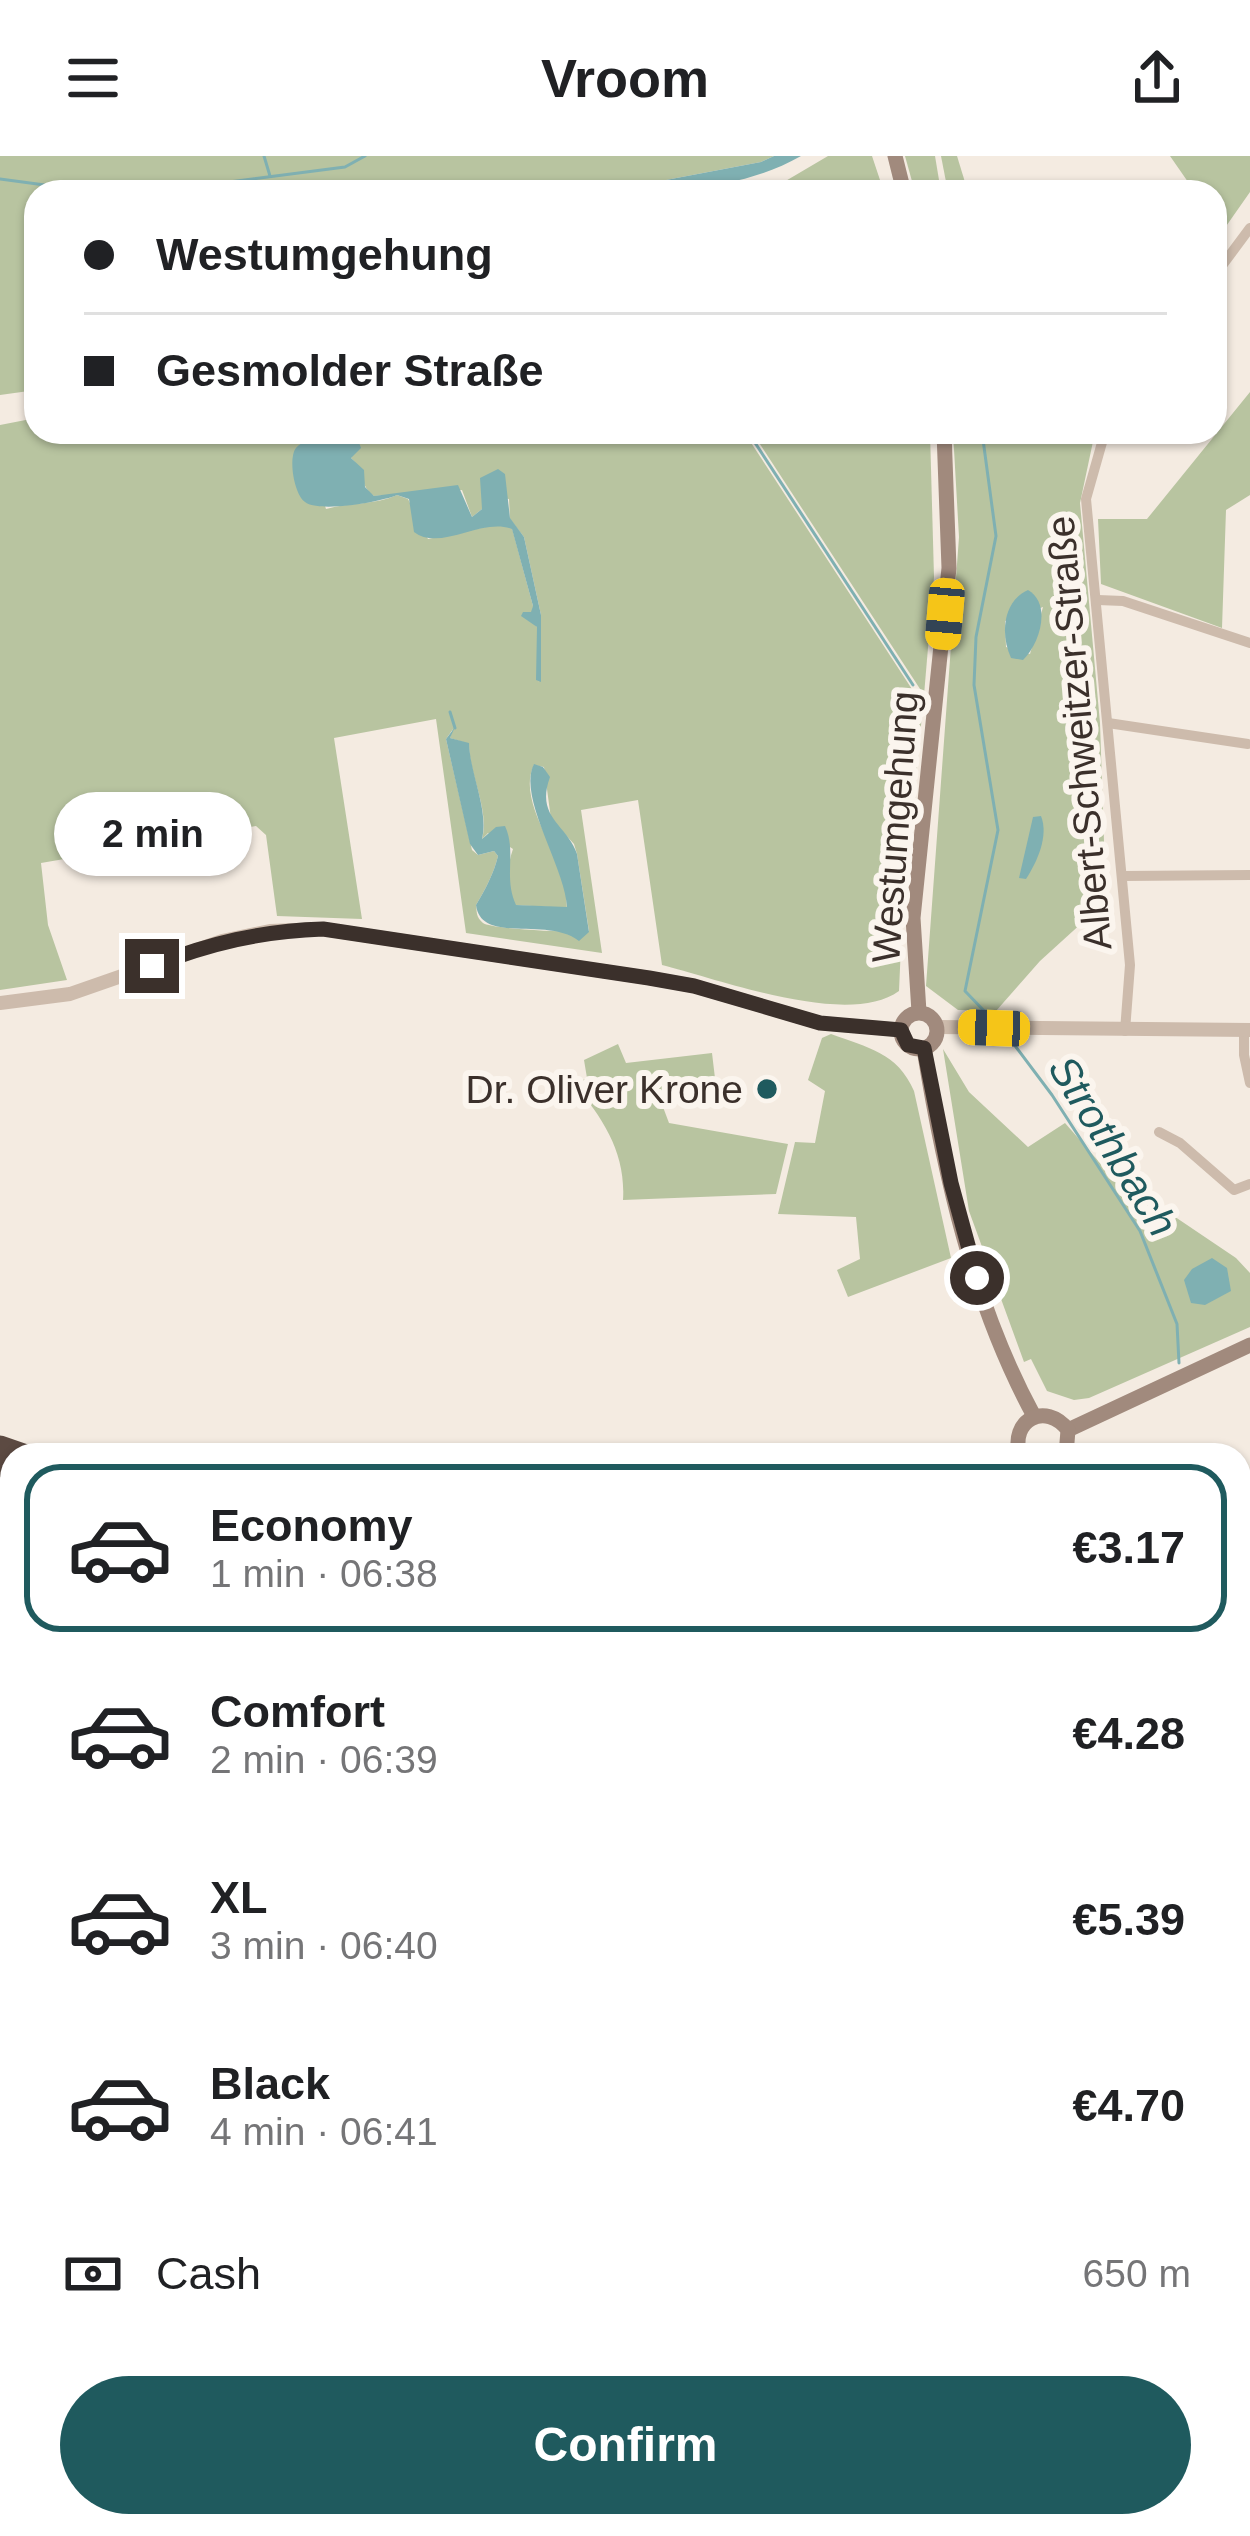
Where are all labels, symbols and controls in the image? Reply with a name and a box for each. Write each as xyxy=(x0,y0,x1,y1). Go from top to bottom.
icon: menu xyxy=(60,45,126,111)
icon: share xyxy=(1124,45,1190,111)
text: Vroom xyxy=(541,48,709,108)
text: Westumgehung xyxy=(156,229,493,280)
text: Gesmolder Straße xyxy=(156,345,544,396)
street label: Albert-Schweitzer-Straße xyxy=(1039,514,1119,952)
car xyxy=(924,577,966,651)
street label: Westumgehung xyxy=(864,690,926,964)
callout: 2 min xyxy=(53,792,251,876)
text: 2 min xyxy=(102,812,204,855)
route end xyxy=(125,939,179,993)
car xyxy=(957,1009,1031,1047)
water label: Strothbach xyxy=(1039,1047,1187,1245)
place label: Dr. Oliver Krone xyxy=(466,1068,743,1111)
marker: Dr. Oliver Krone xyxy=(754,1076,780,1102)
route start xyxy=(950,1251,1004,1305)
icon: car xyxy=(66,1494,174,1602)
text: Economy xyxy=(210,1500,413,1551)
text: €3.17 xyxy=(1072,1522,1185,1573)
text: 1 min · 06:38 xyxy=(210,1552,438,1595)
icon: car xyxy=(66,1680,174,1788)
text: Comfort xyxy=(210,1686,385,1737)
text: €4.28 xyxy=(1072,1708,1185,1759)
text: 2 min · 06:39 xyxy=(210,1738,438,1781)
icon: car xyxy=(66,1866,174,1974)
text: XL xyxy=(210,1872,268,1923)
text: €5.39 xyxy=(1072,1894,1185,1945)
text: 3 min · 06:40 xyxy=(210,1924,438,1967)
icon: car xyxy=(66,2052,174,2160)
text: Black xyxy=(210,2058,330,2109)
text: €4.70 xyxy=(1072,2080,1185,2131)
text: 4 min · 06:41 xyxy=(210,2110,438,2153)
icon: cash xyxy=(60,2241,126,2307)
text: Cash xyxy=(156,2248,261,2299)
text: 650 m xyxy=(1083,2252,1191,2295)
button: Confirm xyxy=(60,2376,1191,2514)

